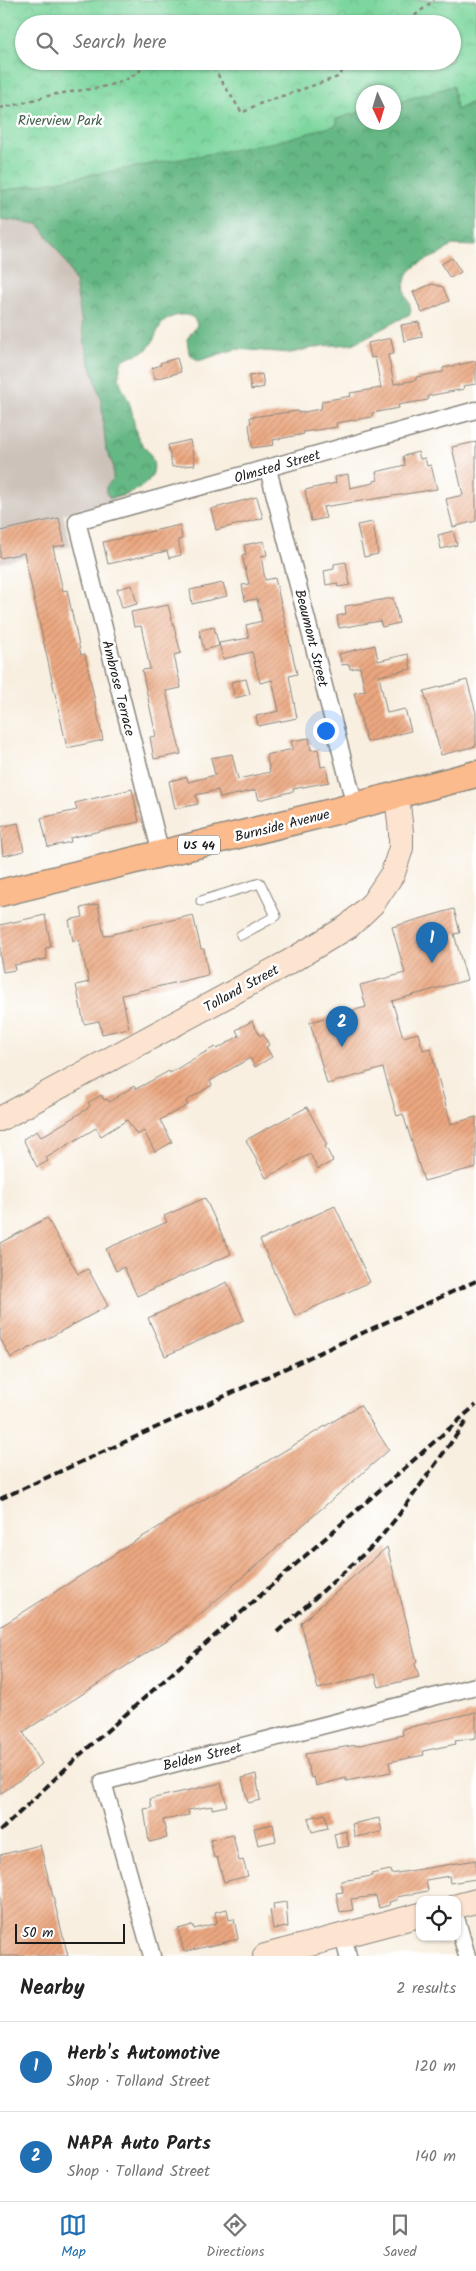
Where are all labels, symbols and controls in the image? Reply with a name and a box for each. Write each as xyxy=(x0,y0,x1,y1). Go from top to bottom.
search box xyxy=(15,15,461,70)
text: Search here xyxy=(73,28,167,58)
icon: search xyxy=(33,29,61,57)
north arrow xyxy=(356,85,401,130)
park label: Riverview Park xyxy=(18,110,103,132)
street label: Olmsted Street xyxy=(231,444,324,490)
street label: Beaumont Street xyxy=(288,587,334,690)
street label: Ambrose Terrace xyxy=(96,638,141,739)
your location xyxy=(313,718,339,744)
street label: Burnside Avenue xyxy=(232,803,333,848)
road number: US 44 xyxy=(178,836,220,854)
pin: 1 xyxy=(416,922,448,963)
street label: Tolland Street xyxy=(200,959,284,1019)
pin: 2 xyxy=(326,1006,358,1047)
street label: Belden Street xyxy=(161,1736,245,1777)
map controls xyxy=(416,1896,461,1941)
button: locate xyxy=(416,1896,461,1941)
scale bar xyxy=(15,1921,125,1944)
text: 50 m xyxy=(22,1922,53,1944)
text: Nearby xyxy=(20,1972,85,2005)
text: 2 results xyxy=(396,1976,456,2001)
text: Herb's Automotive xyxy=(67,2039,220,2069)
text: 1 xyxy=(34,2054,38,2079)
text: 120 m xyxy=(415,2054,456,2079)
text: Shop · Tolland Street xyxy=(67,2069,210,2094)
text: NAPA Auto Parts xyxy=(67,2129,211,2159)
text: 2 xyxy=(31,2144,41,2169)
text: 140 m xyxy=(415,2144,456,2169)
text: Shop · Tolland Street xyxy=(67,2159,210,2184)
tab: Map xyxy=(59,2211,87,2263)
tab: Directions xyxy=(206,2211,264,2263)
tab: Saved xyxy=(383,2211,417,2263)

